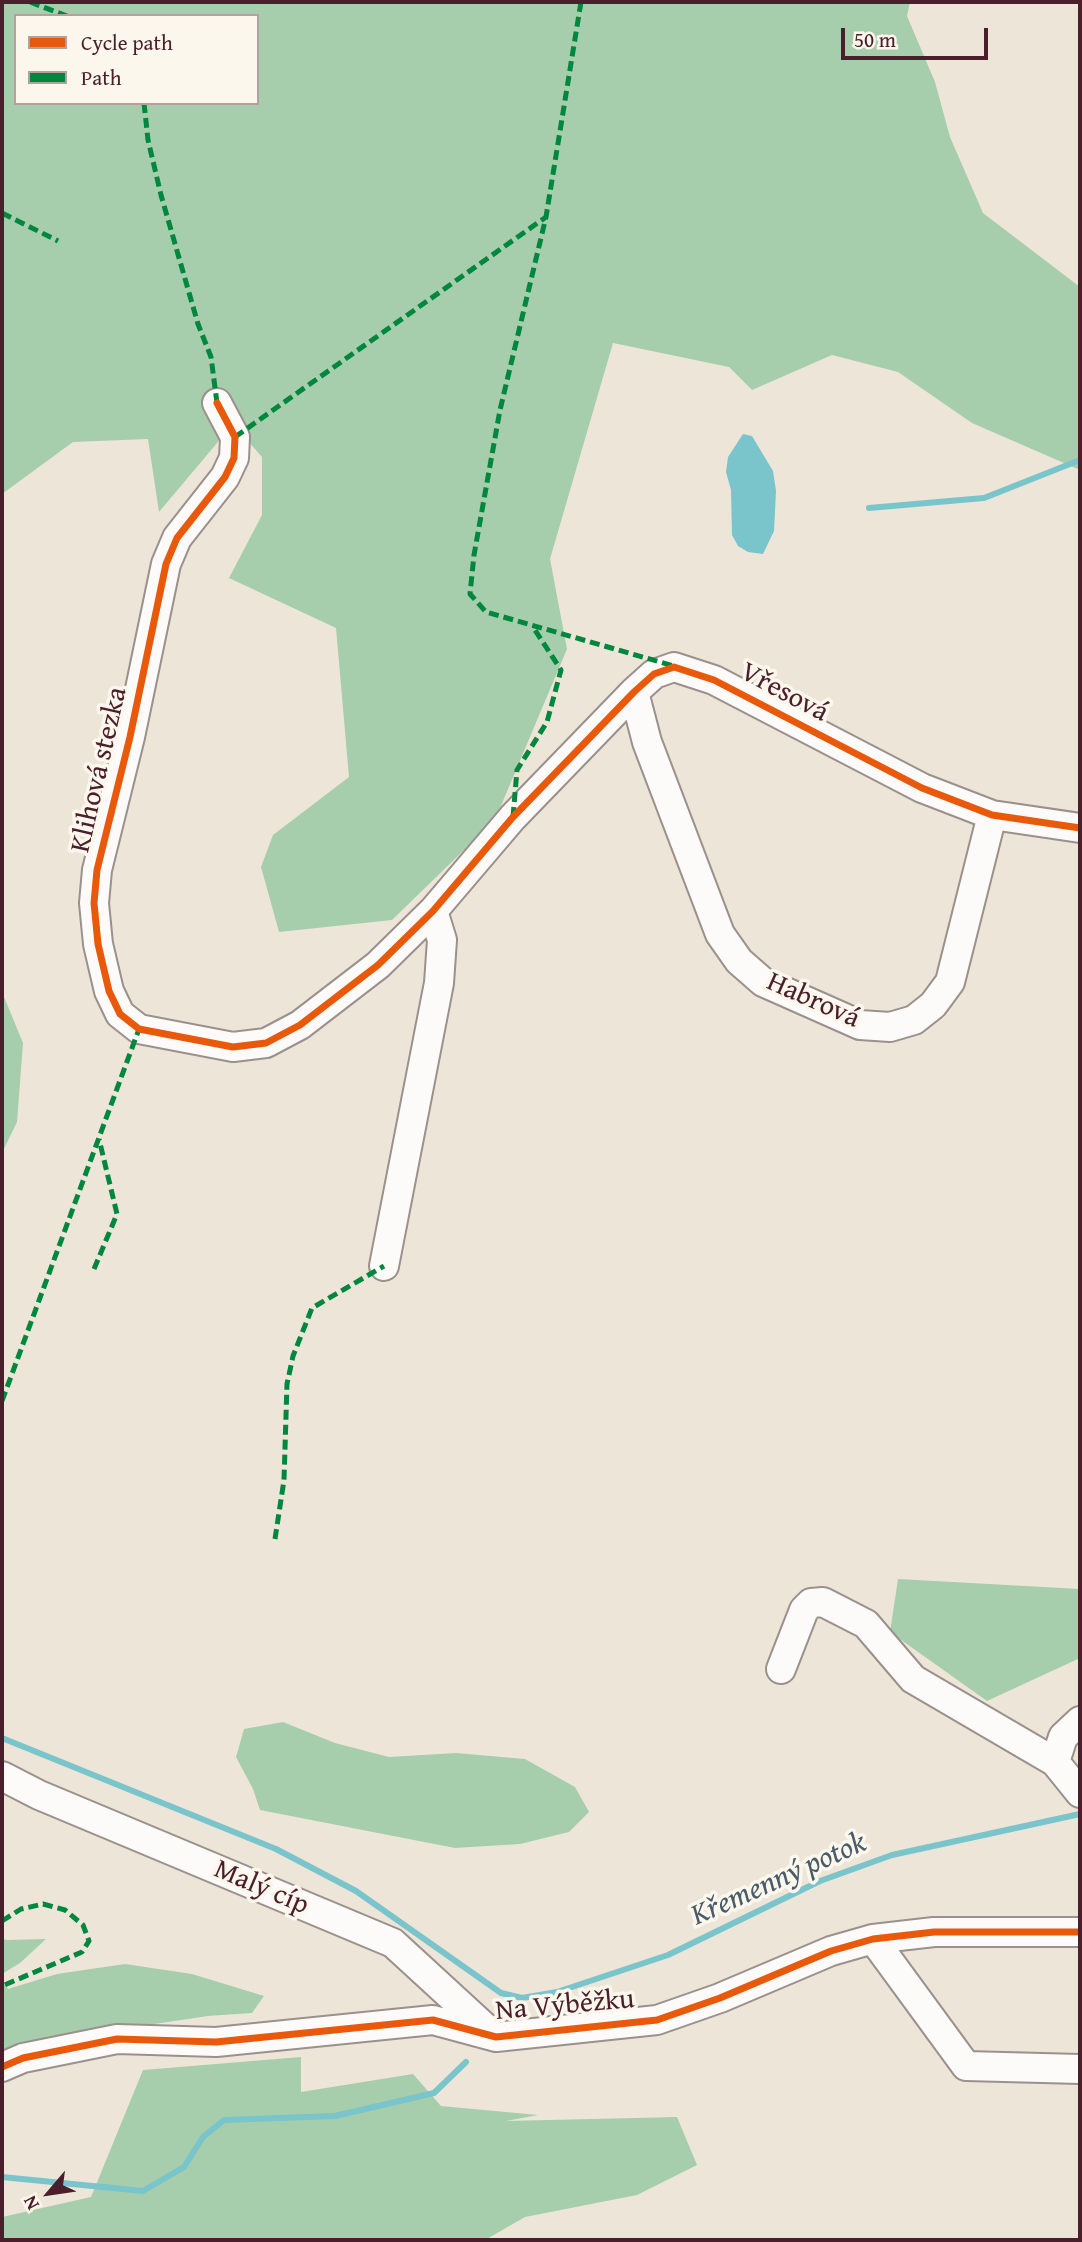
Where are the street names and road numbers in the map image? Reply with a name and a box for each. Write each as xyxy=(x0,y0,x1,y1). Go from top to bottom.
street label: Vřesová xyxy=(734,656,834,730)
street label: Klihová stezka xyxy=(65,684,135,856)
street label: Habrová xyxy=(761,966,865,1036)
street label: Malý cíp xyxy=(209,1853,313,1923)
street label: Na Výběžku xyxy=(494,1983,636,2029)

